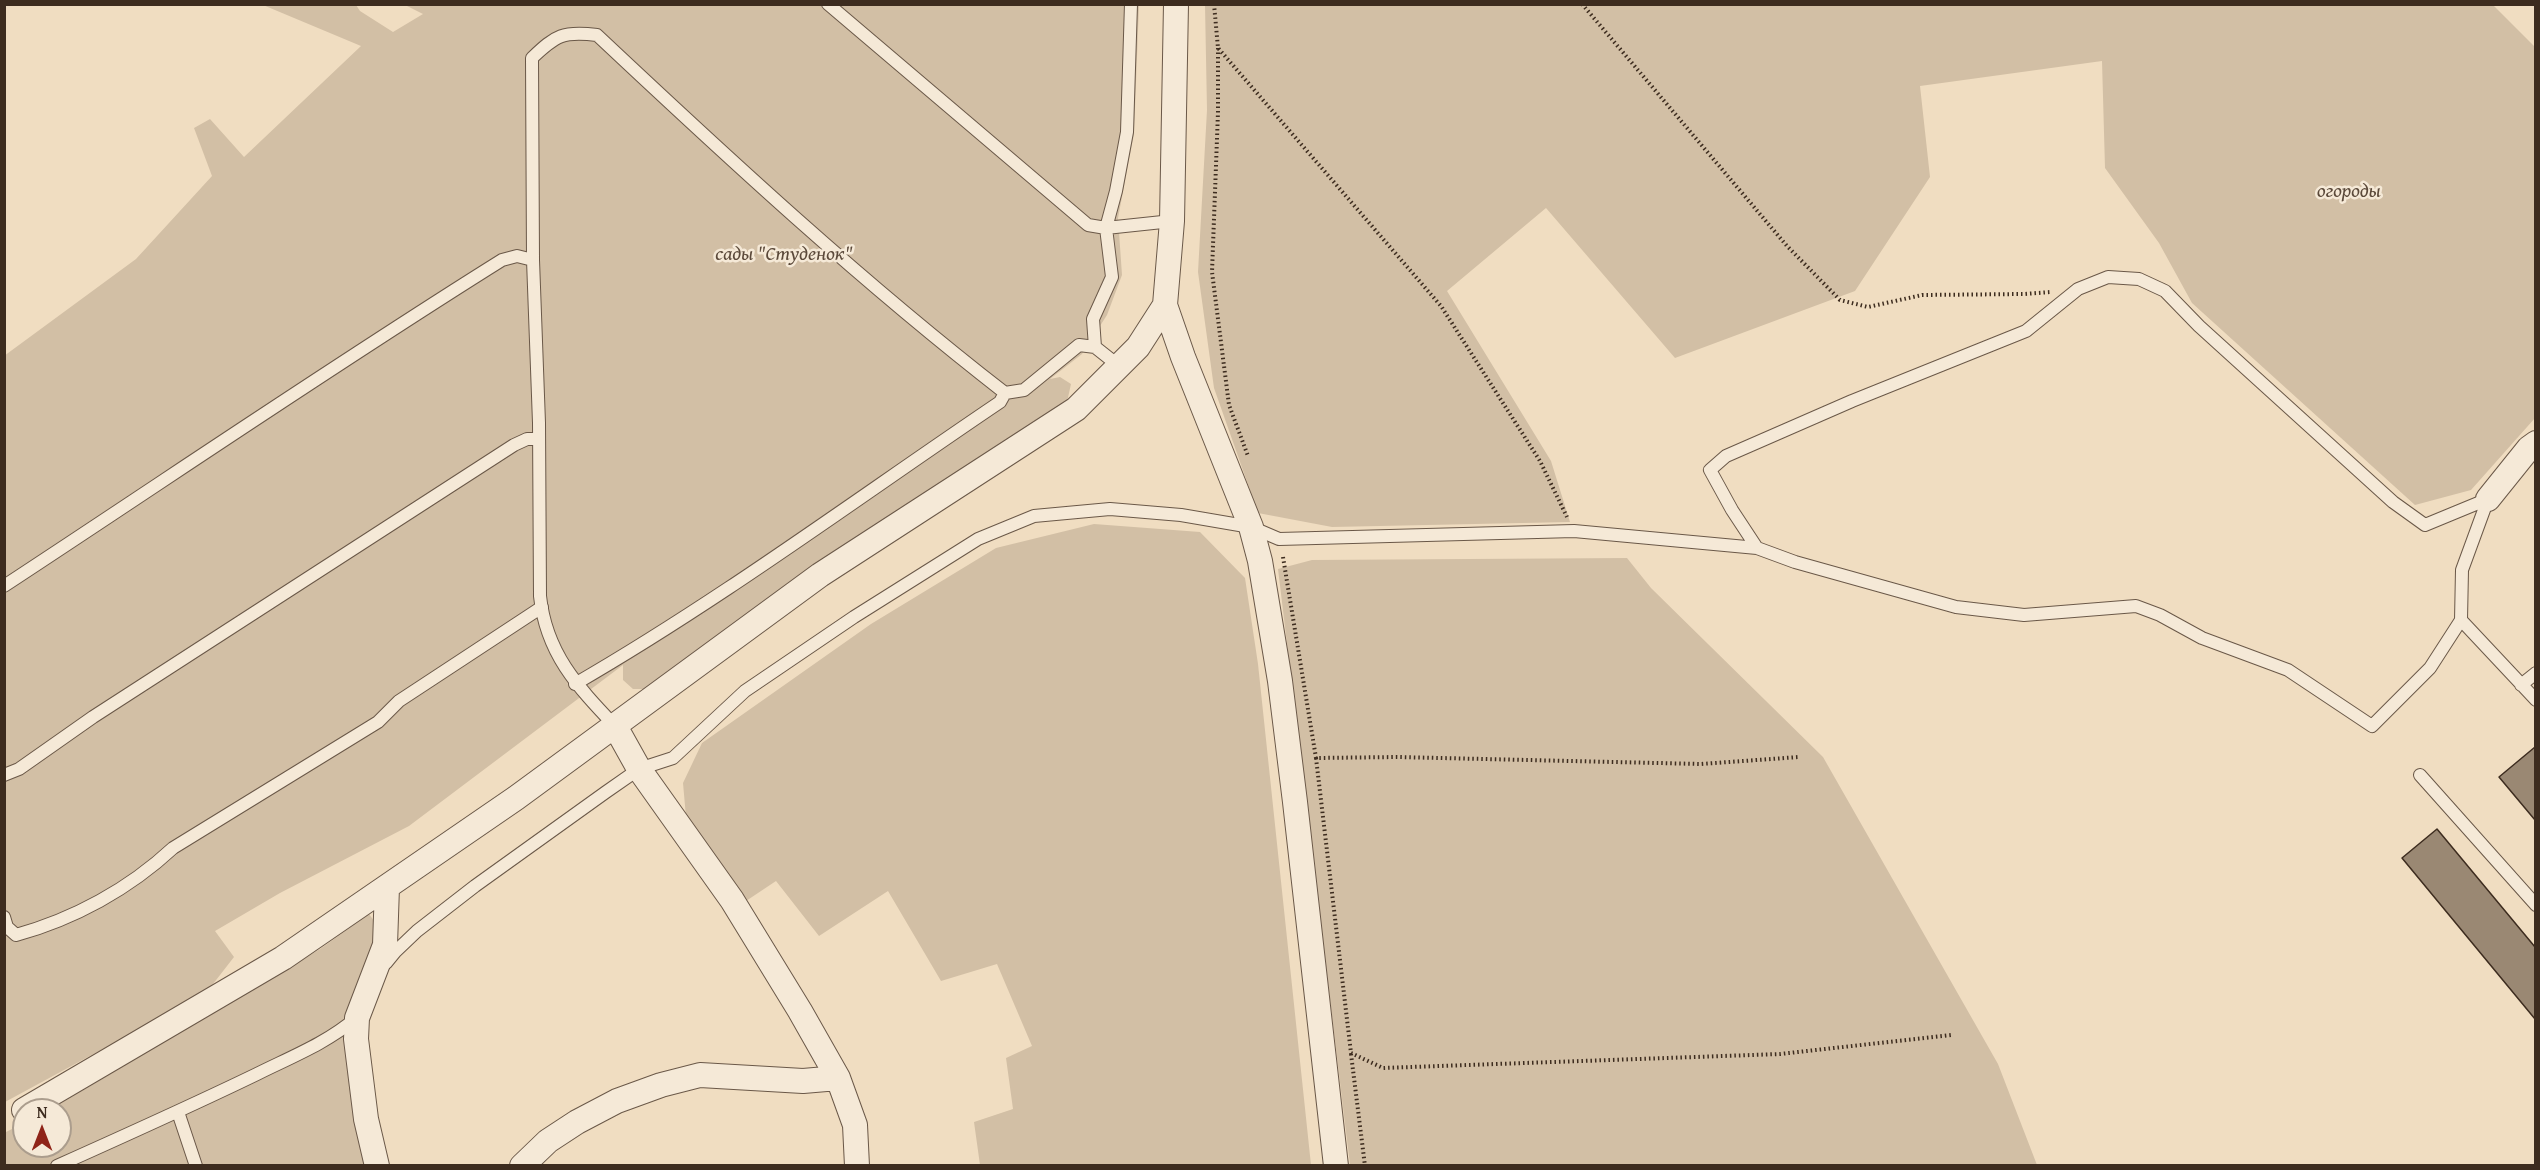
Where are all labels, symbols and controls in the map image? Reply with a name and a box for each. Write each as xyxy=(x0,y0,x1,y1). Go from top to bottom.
park label: огороды xyxy=(2317,180,2381,204)
park label: сады "Студенок" xyxy=(715,243,853,267)
north arrow xyxy=(12,1098,72,1158)
text: N xyxy=(37,1100,47,1124)

